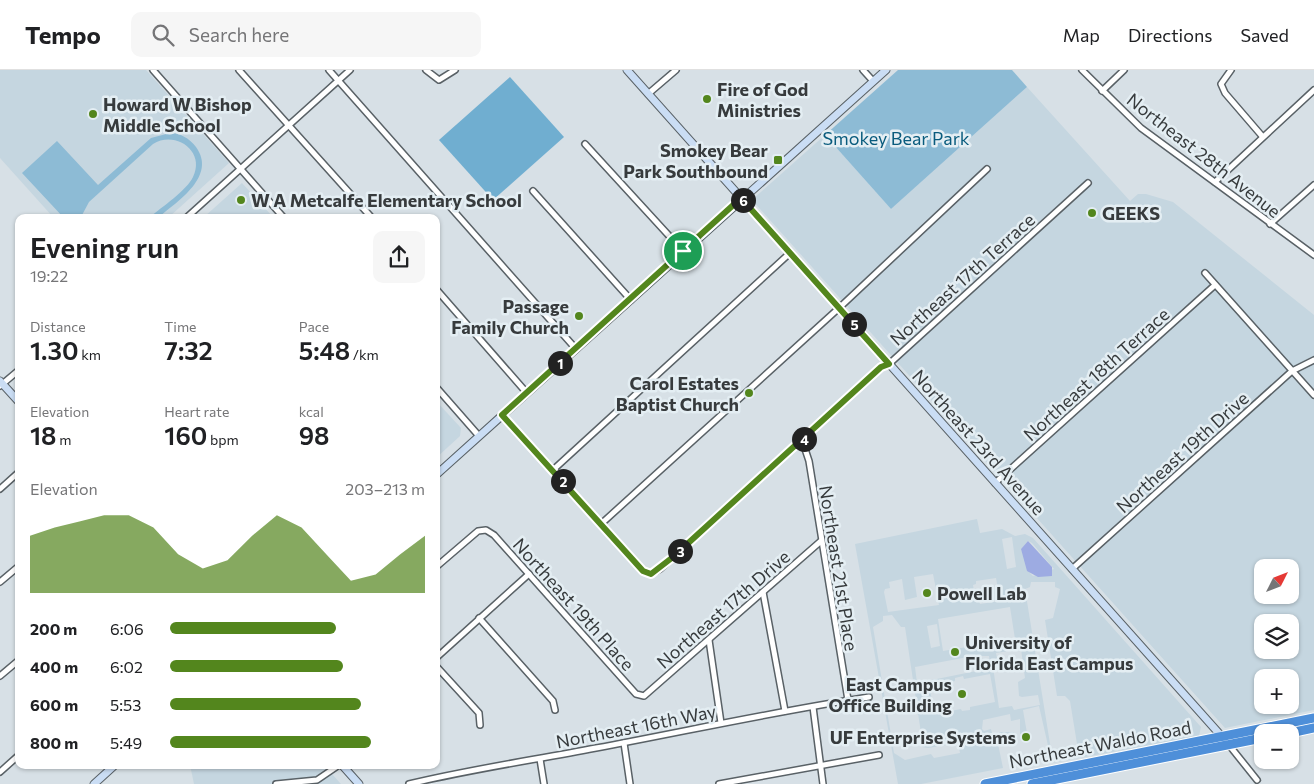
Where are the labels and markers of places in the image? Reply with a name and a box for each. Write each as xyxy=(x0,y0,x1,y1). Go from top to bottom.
place label: Fire of God Ministries xyxy=(717,78,808,121)
place label: Howard W Bishop Middle School xyxy=(103,93,252,136)
marker: Fire of God Ministries xyxy=(701,93,713,105)
marker: Howard W Bishop Middle School xyxy=(87,108,99,120)
place label: Smokey Bear Park Southbound xyxy=(623,139,769,182)
marker: Smokey Bear Park Southbound xyxy=(772,154,784,166)
pin: 6 xyxy=(730,188,756,212)
place label: W A Metcalfe Elementary School xyxy=(251,189,522,211)
marker: W A Metcalfe Elementary School xyxy=(235,194,247,206)
place label: GEEKS xyxy=(1102,202,1160,224)
marker: GEEKS xyxy=(1086,207,1098,219)
pin xyxy=(662,230,704,272)
place label: Passage Family Church xyxy=(451,295,569,338)
marker: Passage Family Church xyxy=(573,310,585,322)
pin: 5 xyxy=(842,312,866,336)
pin: 1 xyxy=(548,350,572,376)
place label: Carol Estates Baptist Church xyxy=(616,372,739,415)
marker: Carol Estates Baptist Church xyxy=(743,387,755,399)
pin: 4 xyxy=(792,426,816,452)
pin: 2 xyxy=(550,468,576,494)
pin: 3 xyxy=(668,538,692,564)
place label: Powell Lab xyxy=(937,582,1027,604)
marker: Powell Lab xyxy=(921,587,933,599)
place label: University of Florida East Campus xyxy=(965,631,1133,674)
marker: University of Florida East Campus xyxy=(949,646,961,658)
place label: East Campus Office Building xyxy=(828,673,952,716)
marker: East Campus Office Building xyxy=(956,688,968,700)
place label: UF Enterprise Systems xyxy=(830,726,1016,748)
marker: UF Enterprise Systems xyxy=(1020,731,1032,743)

